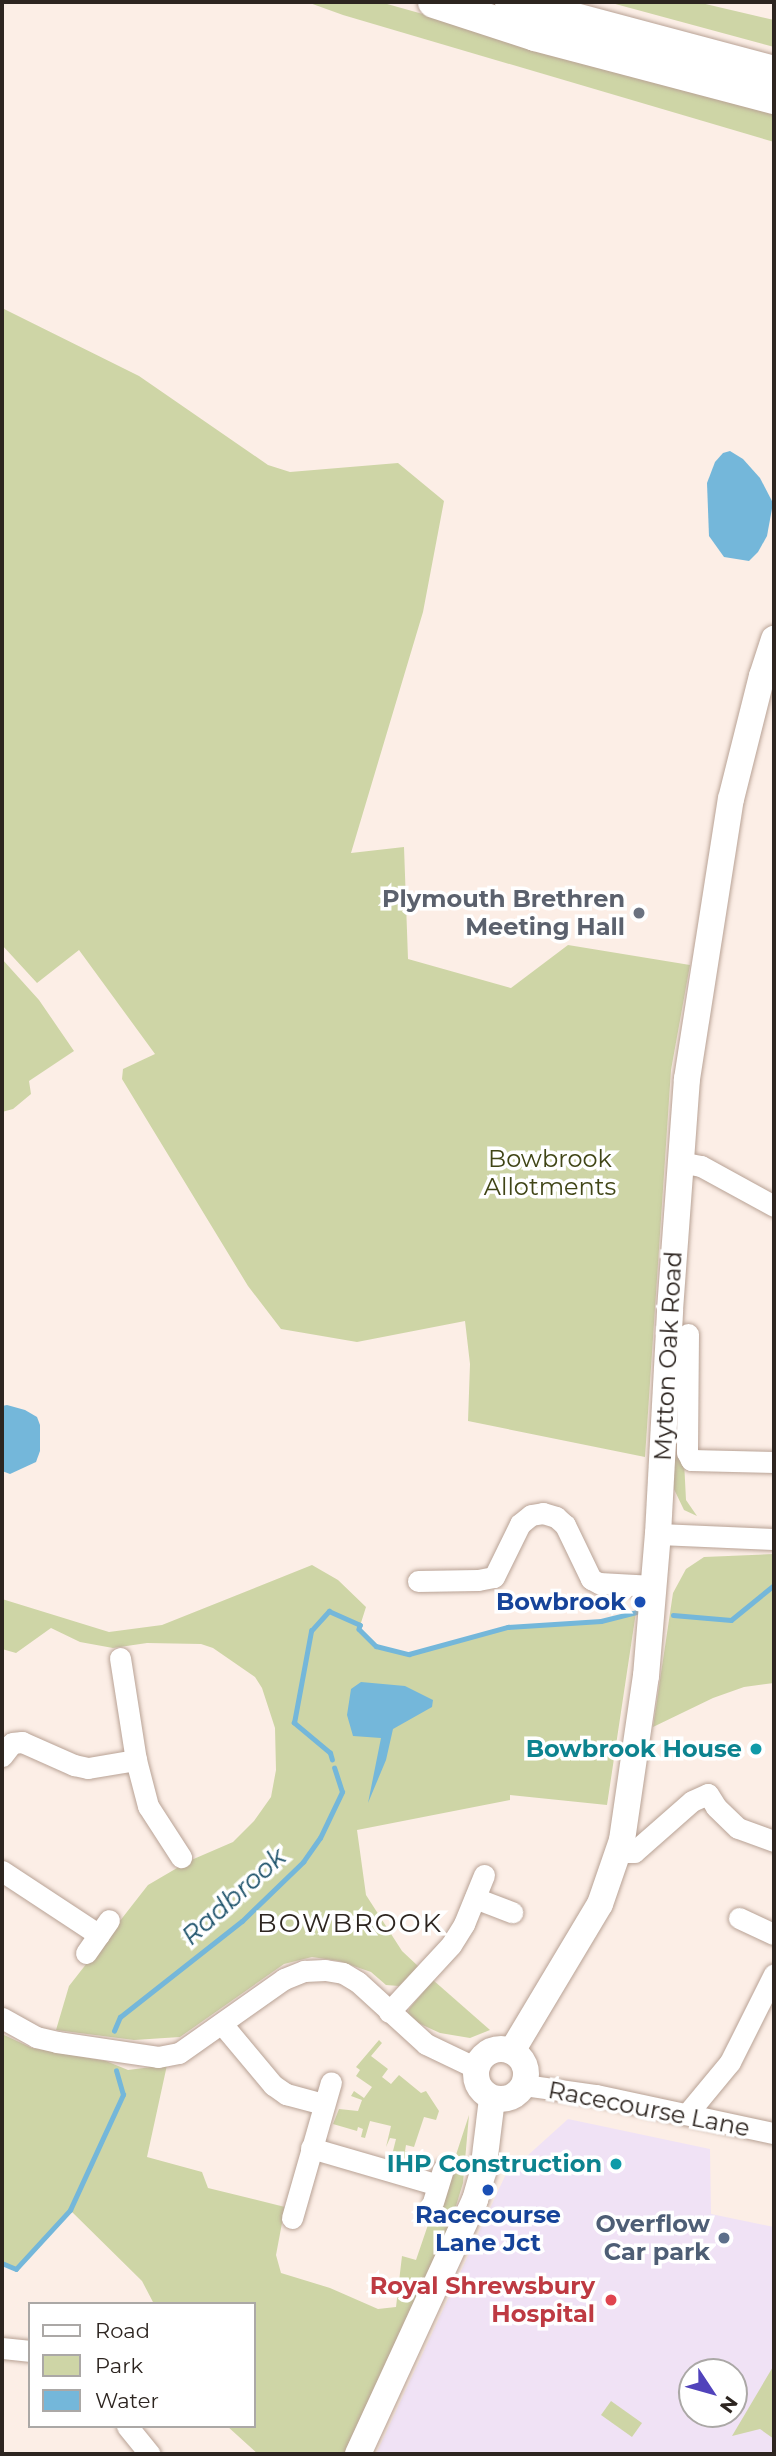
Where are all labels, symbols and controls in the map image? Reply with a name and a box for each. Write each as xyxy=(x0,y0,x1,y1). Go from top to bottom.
place label: Plymouth Brethren Meeting Hall xyxy=(382,885,625,941)
marker: Plymouth Brethren Meeting Hall xyxy=(631,905,647,921)
park label: Bowbrook Allotments xyxy=(484,1145,616,1201)
street label: Mytton Oak Road xyxy=(648,1250,688,1462)
place label: Bowbrook xyxy=(496,1588,626,1616)
marker: Bowbrook xyxy=(632,1594,648,1610)
place label: Bowbrook House xyxy=(526,1735,742,1763)
marker: Bowbrook House xyxy=(748,1741,764,1757)
water label: Radbrook xyxy=(175,1842,293,1952)
district label: BOWBROOK xyxy=(258,1908,442,1940)
street label: Racecourse Lane xyxy=(546,2075,752,2143)
place label: IHP Construction xyxy=(387,2150,602,2178)
marker: IHP Construction xyxy=(608,2156,624,2172)
marker: Racecourse Lane Jct xyxy=(480,2182,496,2198)
place label: Racecourse Lane Jct xyxy=(415,2201,561,2257)
place label: Overflow Car park xyxy=(596,2210,710,2266)
marker: Overflow Car park xyxy=(716,2230,732,2246)
place label: Royal Shrewsbury Hospital xyxy=(370,2272,595,2328)
marker: Royal Shrewsbury Hospital xyxy=(601,2290,621,2310)
legend xyxy=(28,2302,256,2428)
text: Road xyxy=(95,2318,150,2343)
text: Park xyxy=(95,2353,143,2378)
north arrow xyxy=(678,2358,748,2428)
text: Water xyxy=(95,2388,159,2413)
text: N xyxy=(715,2391,743,2417)

